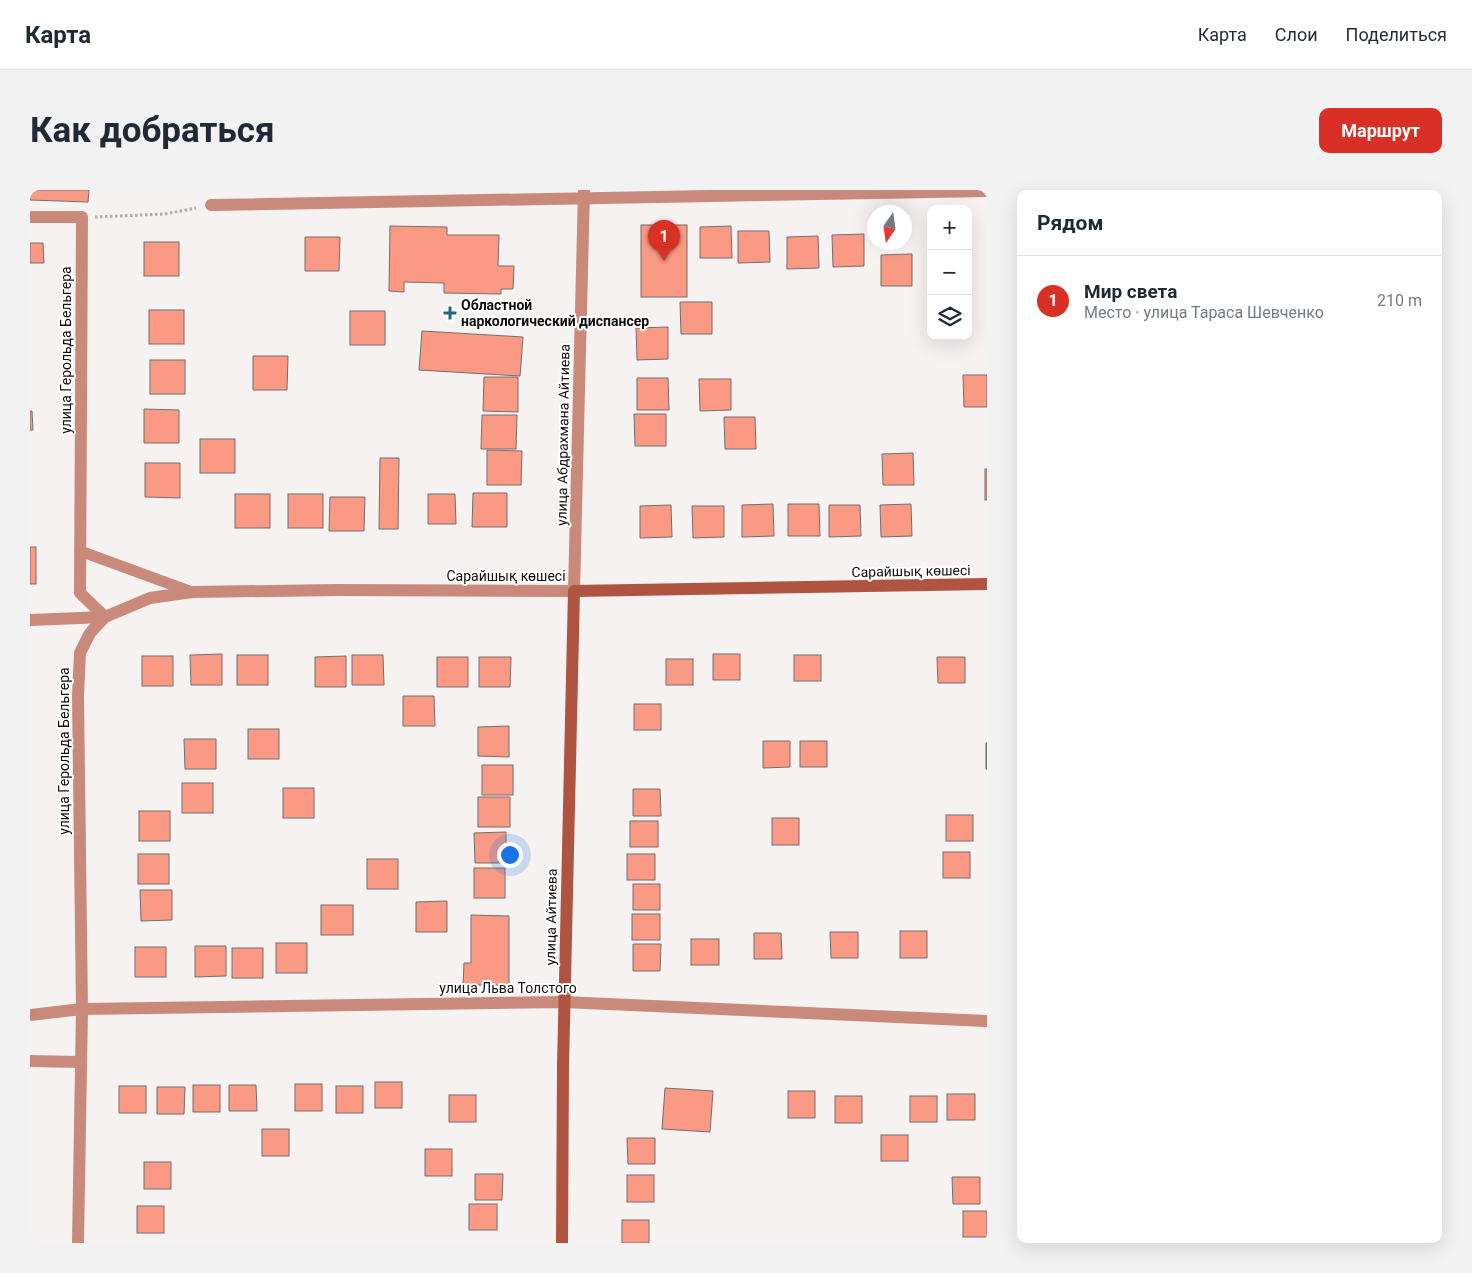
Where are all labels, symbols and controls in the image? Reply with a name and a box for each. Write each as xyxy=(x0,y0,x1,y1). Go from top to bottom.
text: Карта xyxy=(25,21,91,49)
text: Карта xyxy=(1198,24,1247,45)
text: Слои xyxy=(1275,24,1318,45)
text: Поделиться xyxy=(1346,24,1447,45)
button: Маршрут xyxy=(1319,108,1442,153)
text: Как добраться xyxy=(30,110,275,151)
north arrow xyxy=(867,205,912,250)
map controls xyxy=(927,205,972,340)
button: + xyxy=(927,205,972,250)
text: Рядом xyxy=(1037,211,1103,235)
pin: 1 xyxy=(648,220,680,261)
button: − xyxy=(927,250,972,295)
street label: улица Герольда Бельгера xyxy=(58,266,74,434)
text: Мир света xyxy=(1084,280,1177,303)
text: 1 xyxy=(1048,291,1058,310)
text: 210 m xyxy=(1377,291,1422,310)
button: layers xyxy=(927,295,972,340)
place label: Областной наркологический диспансер xyxy=(461,297,649,329)
text: Место · улица Тараса Шевченко xyxy=(1084,303,1324,322)
marker: Областной наркологический диспансер xyxy=(443,306,457,320)
street label: улица Абдрахмана Айтиева xyxy=(553,344,573,526)
street label: Сарайшық көшесі xyxy=(851,562,971,580)
street label: Сарайшық көшесі xyxy=(446,568,566,584)
street label: улица Герольда Бельгера xyxy=(56,667,72,835)
your location xyxy=(497,842,523,868)
street label: улица Айтиева xyxy=(542,868,560,966)
street label: улица Льва Толстого xyxy=(439,980,577,996)

